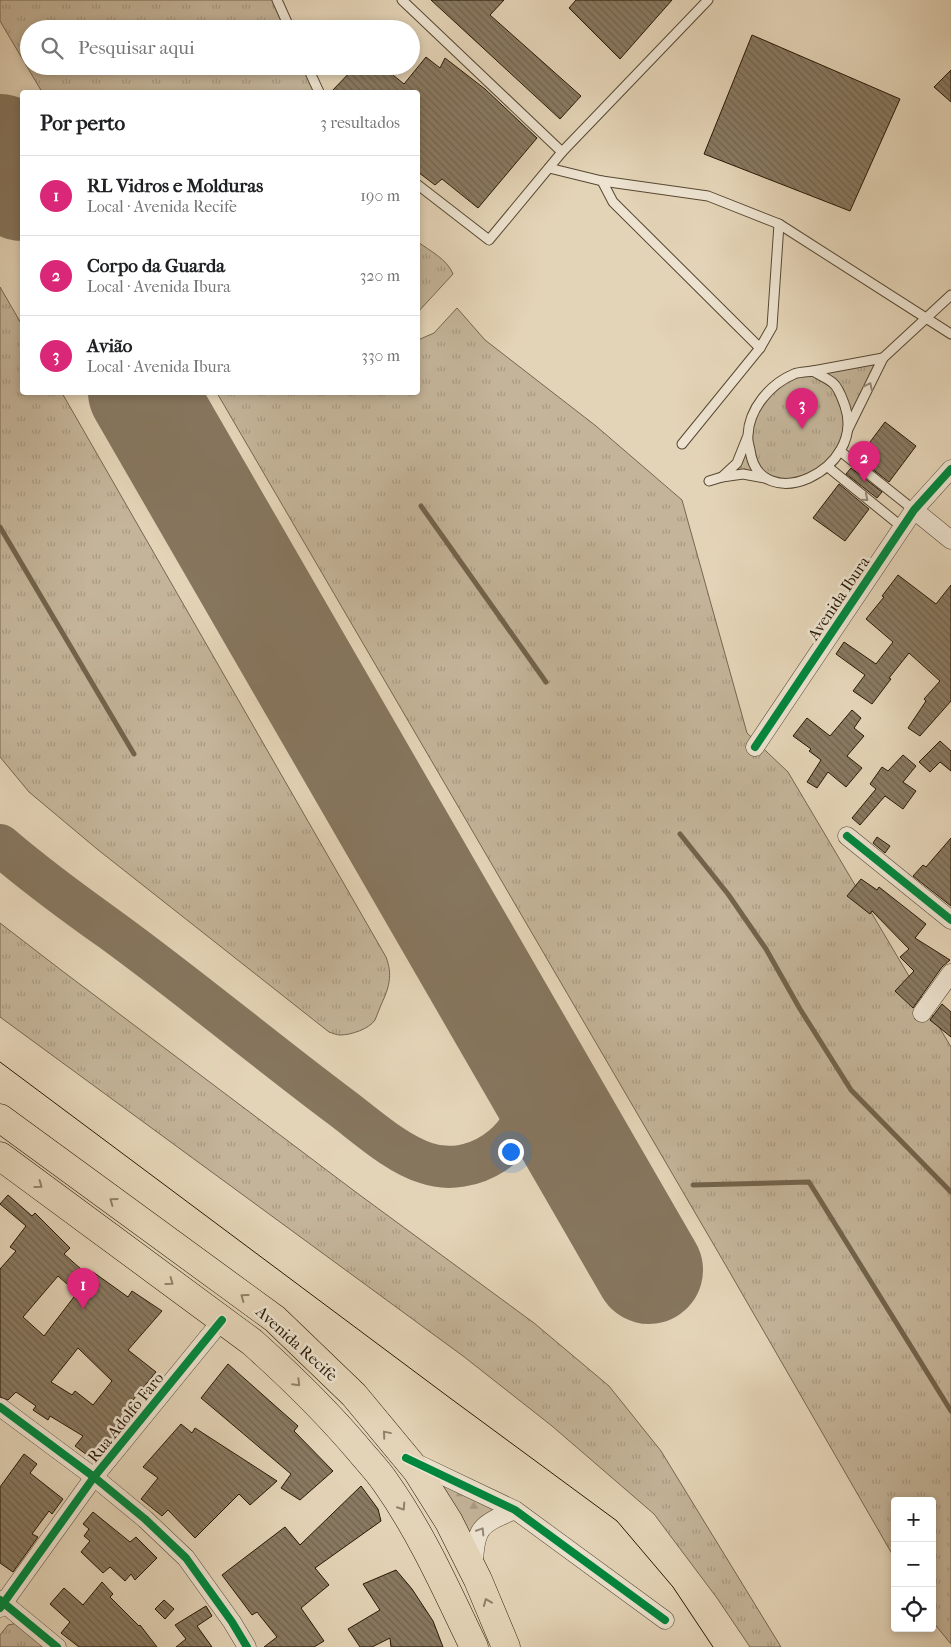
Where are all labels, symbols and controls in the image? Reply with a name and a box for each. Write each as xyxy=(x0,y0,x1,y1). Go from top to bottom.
search box xyxy=(20,20,420,75)
icon: search xyxy=(38,34,66,62)
text: Pesquisar aqui xyxy=(78,37,195,59)
text: Por perto xyxy=(40,111,125,135)
text: 3 resultados xyxy=(320,113,400,132)
text: RL Vidros e Molduras xyxy=(87,175,263,197)
text: 1 xyxy=(53,186,59,205)
text: 190 m xyxy=(360,186,400,205)
text: Local · Avenida Recife xyxy=(87,197,237,216)
text: Corpo da Guarda xyxy=(87,255,225,277)
text: 2 xyxy=(52,266,60,285)
text: 320 m xyxy=(360,266,400,285)
text: Local · Avenida Ibura xyxy=(87,277,231,296)
text: Avião xyxy=(87,335,132,357)
text: 3 xyxy=(53,346,59,365)
text: 330 m xyxy=(361,346,400,365)
text: Local · Avenida Ibura xyxy=(87,357,231,376)
one-way arrow xyxy=(863,382,873,391)
pin: 3 xyxy=(786,388,818,429)
pin: 2 xyxy=(848,441,880,482)
one-way arrow xyxy=(859,492,868,501)
street label: Avenida Ibura xyxy=(803,552,874,645)
your location xyxy=(498,1139,524,1165)
one-way arrow xyxy=(33,1180,42,1188)
one-way arrow xyxy=(109,1198,119,1207)
pin: 1 xyxy=(67,1268,99,1309)
one-way arrow xyxy=(164,1276,174,1285)
one-way arrow xyxy=(240,1294,250,1303)
street label: Avenida Recife xyxy=(251,1301,341,1385)
street label: Rua Adolfo Faro xyxy=(83,1369,167,1466)
one-way arrow xyxy=(291,1377,300,1386)
one-way arrow xyxy=(383,1431,391,1440)
map controls xyxy=(891,1497,936,1632)
button: + xyxy=(891,1497,936,1542)
one-way arrow xyxy=(395,1501,405,1510)
one-way arrow xyxy=(475,1527,485,1536)
button: − xyxy=(891,1542,936,1587)
button: locate xyxy=(891,1587,936,1632)
one-way arrow xyxy=(483,1598,493,1607)

